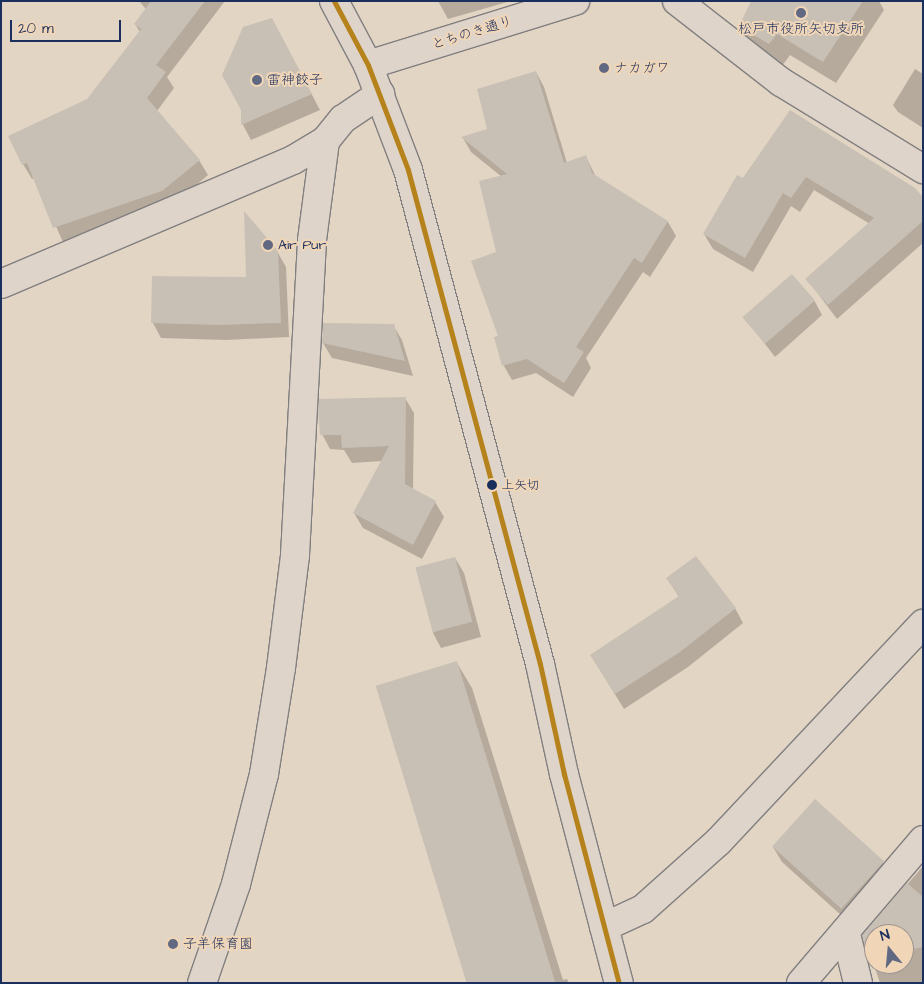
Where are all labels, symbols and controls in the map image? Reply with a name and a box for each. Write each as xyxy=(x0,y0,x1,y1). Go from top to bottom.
marker: 松戸市役所矢切支所 xyxy=(795,7,807,19)
scale bar xyxy=(12,10,124,42)
street label: とちのき通り xyxy=(429,13,515,53)
text: 20 m xyxy=(18,18,54,39)
place label: 松戸市役所矢切支所 xyxy=(738,21,864,37)
place label: ナカガワ xyxy=(614,60,670,76)
marker: ナカガワ xyxy=(598,62,610,74)
place label: 雷神餃子 xyxy=(267,72,323,88)
marker: 雷神餃子 xyxy=(251,74,263,86)
place label: Air Pur xyxy=(278,237,326,253)
marker: Air Pur xyxy=(262,239,274,251)
place label: 上矢切 xyxy=(501,477,540,493)
marker: 上矢切 xyxy=(487,480,497,490)
north arrow xyxy=(864,924,914,974)
text: N xyxy=(878,925,892,946)
place label: 子羊保育園 xyxy=(183,936,253,952)
marker: 子羊保育園 xyxy=(167,938,179,950)

